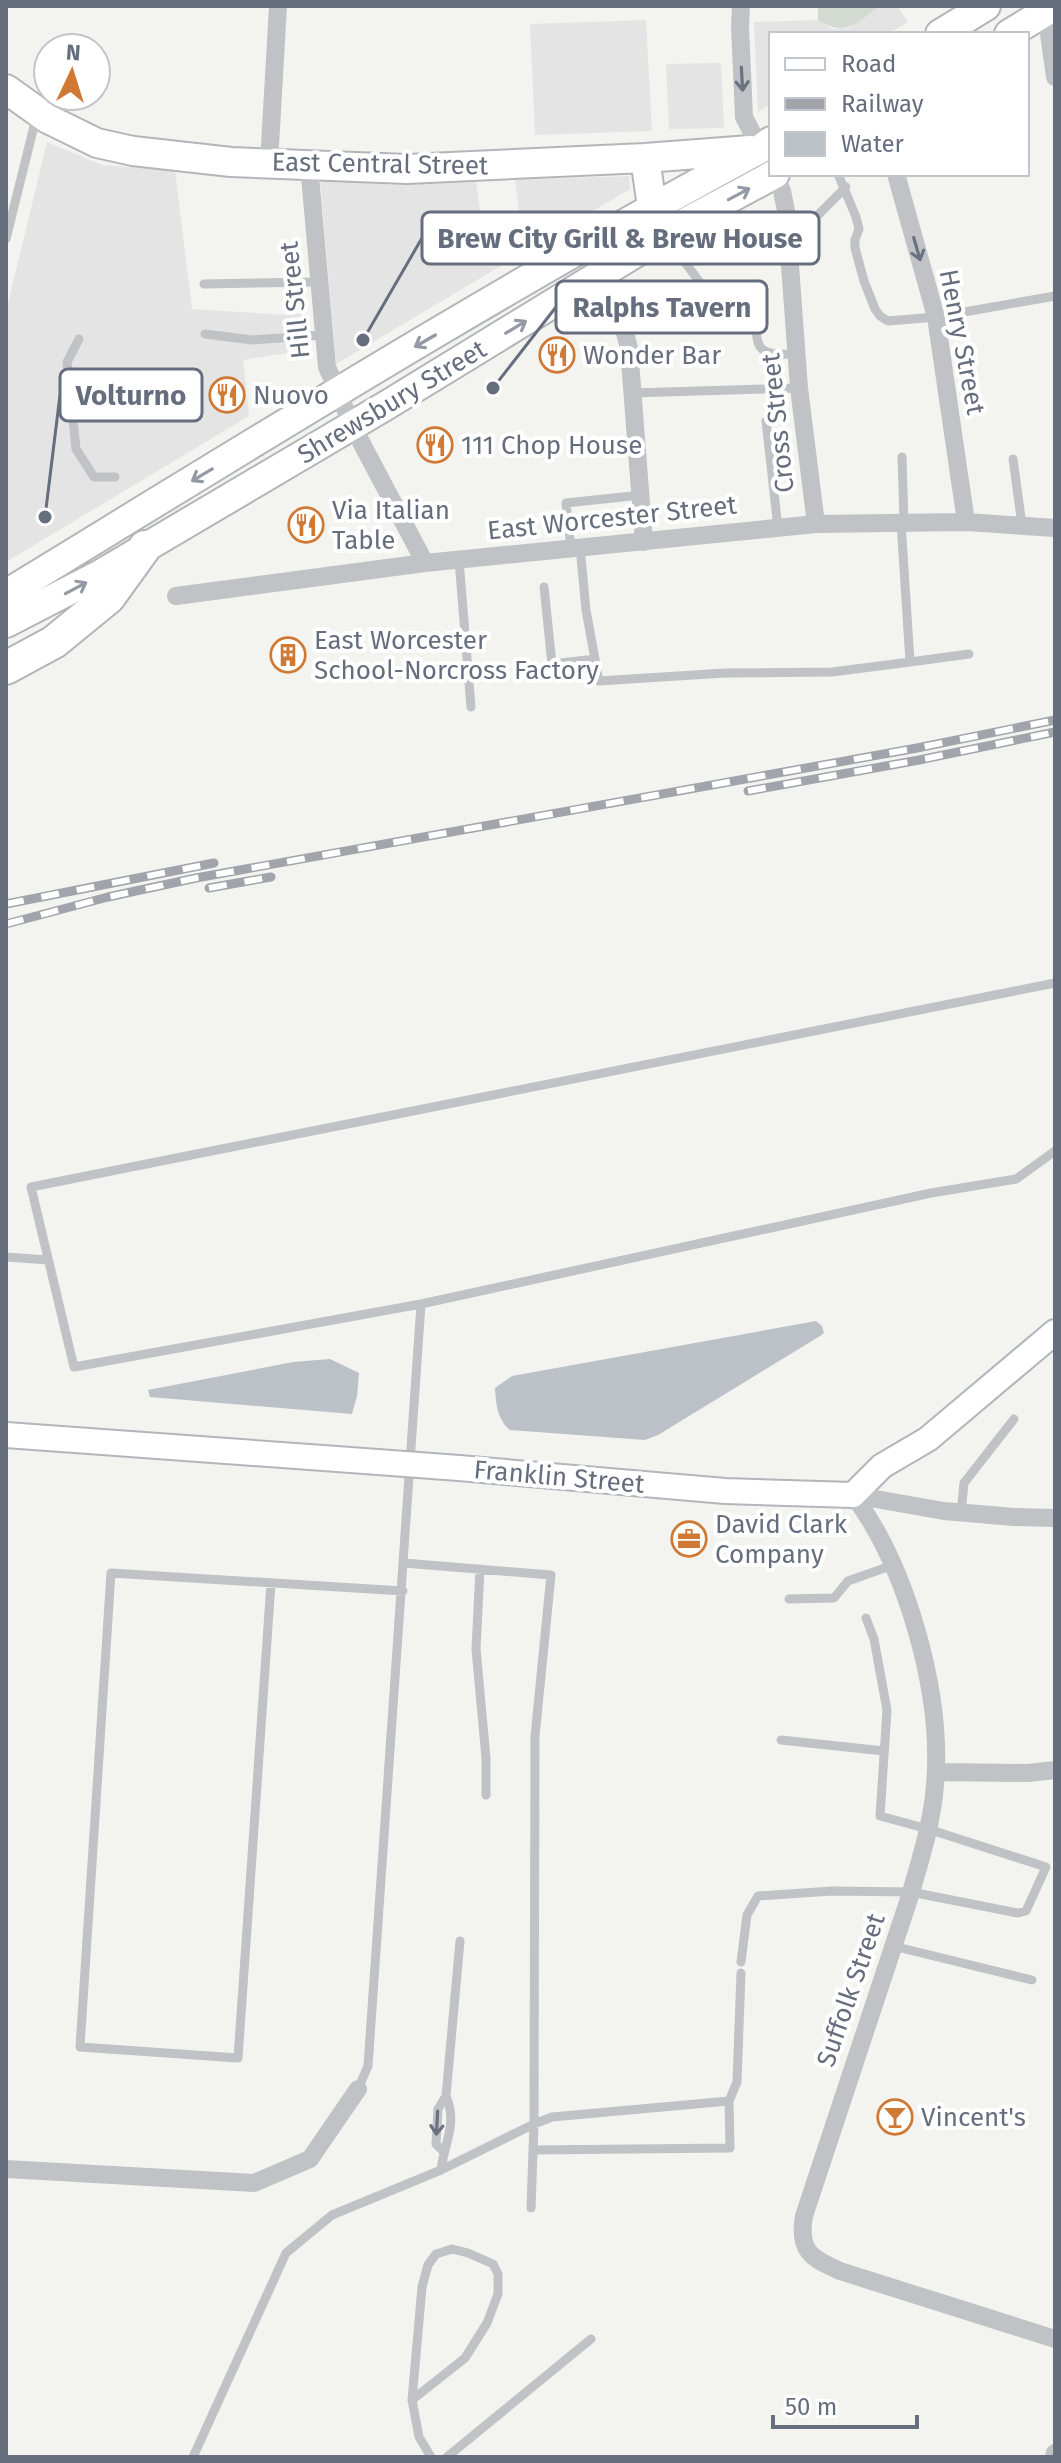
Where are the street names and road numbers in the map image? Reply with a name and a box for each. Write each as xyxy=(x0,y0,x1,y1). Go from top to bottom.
street label: East Central Street xyxy=(271,147,489,181)
street label: Hill Street xyxy=(273,239,317,360)
street label: Henry Street xyxy=(933,267,991,418)
street label: Shrewsbury Street xyxy=(292,333,492,471)
street label: Cross Street xyxy=(755,351,801,494)
street label: East Worcester Street xyxy=(486,489,739,547)
street label: Franklin Street xyxy=(472,1454,646,1500)
street label: Suffolk Street xyxy=(810,1909,892,2071)

